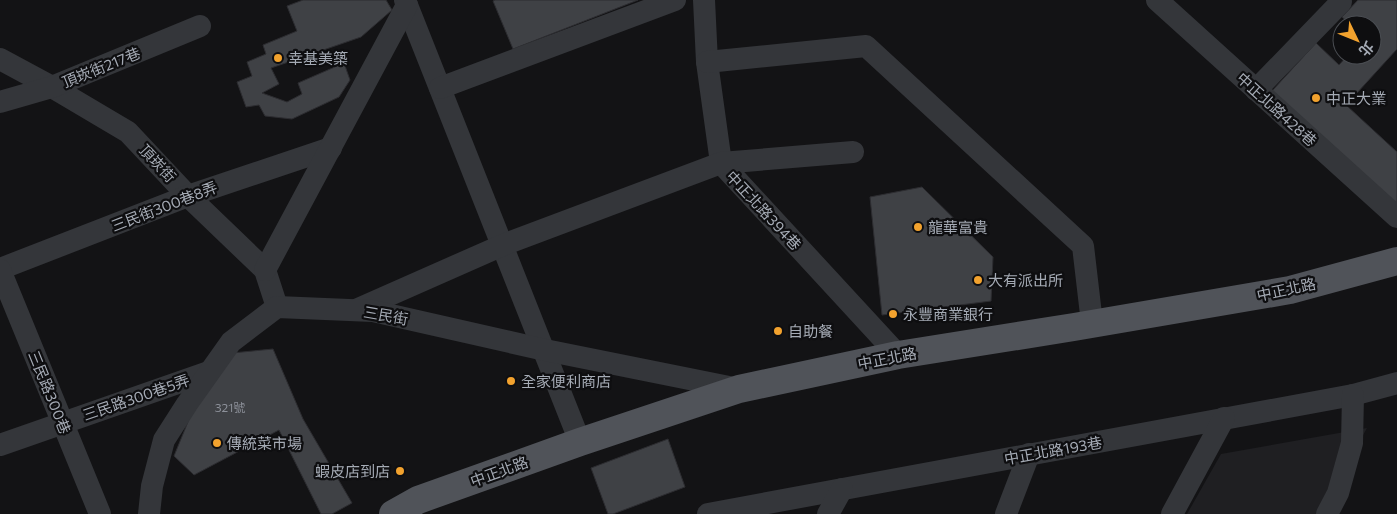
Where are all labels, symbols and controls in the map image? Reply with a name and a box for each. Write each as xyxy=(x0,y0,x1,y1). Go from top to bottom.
north arrow xyxy=(1332,15,1382,65)
text: 北 xyxy=(1356,38,1378,60)
street label: 頂崁街217巷 xyxy=(59,43,143,91)
place label: 幸基美築 xyxy=(288,49,348,67)
marker: 幸基美築 xyxy=(272,52,284,64)
street label: 中正北路428巷 xyxy=(1233,68,1321,150)
place label: 中正大業 xyxy=(1326,89,1386,107)
marker: 中正大業 xyxy=(1310,92,1322,104)
street label: 頂崁街 xyxy=(136,140,180,186)
street label: 中正北路394巷 xyxy=(723,167,805,253)
street label: 三民街300巷8弄 xyxy=(108,177,220,235)
place label: 龍華富貴 xyxy=(928,218,988,236)
marker: 龍華富貴 xyxy=(912,221,924,233)
place label: 大有派出所 xyxy=(988,271,1063,289)
marker: 大有派出所 xyxy=(972,274,984,286)
street label: 中正北路 xyxy=(1255,274,1317,304)
street label: 三民街 xyxy=(362,302,410,328)
place label: 永豐商業銀行 xyxy=(903,305,993,323)
marker: 永豐商業銀行 xyxy=(887,308,899,320)
place label: 自助餐 xyxy=(788,322,833,340)
marker: 自助餐 xyxy=(772,325,784,337)
street label: 中正北路 xyxy=(856,343,918,373)
street label: 三民路300巷 xyxy=(25,348,75,436)
street label: 三民路300巷5弄 xyxy=(80,370,192,424)
place label: 全家便利商店 xyxy=(521,372,611,390)
marker: 全家便利商店 xyxy=(505,375,517,387)
house number: 321號 xyxy=(215,400,245,414)
street label: 中正北路193巷 xyxy=(1003,433,1103,467)
place label: 傳統菜市場 xyxy=(227,434,302,452)
marker: 傳統菜市場 xyxy=(211,437,223,449)
street label: 中正北路 xyxy=(468,452,530,490)
place label: 蝦皮店到店 xyxy=(315,462,390,480)
marker: 蝦皮店到店 xyxy=(394,465,406,477)

